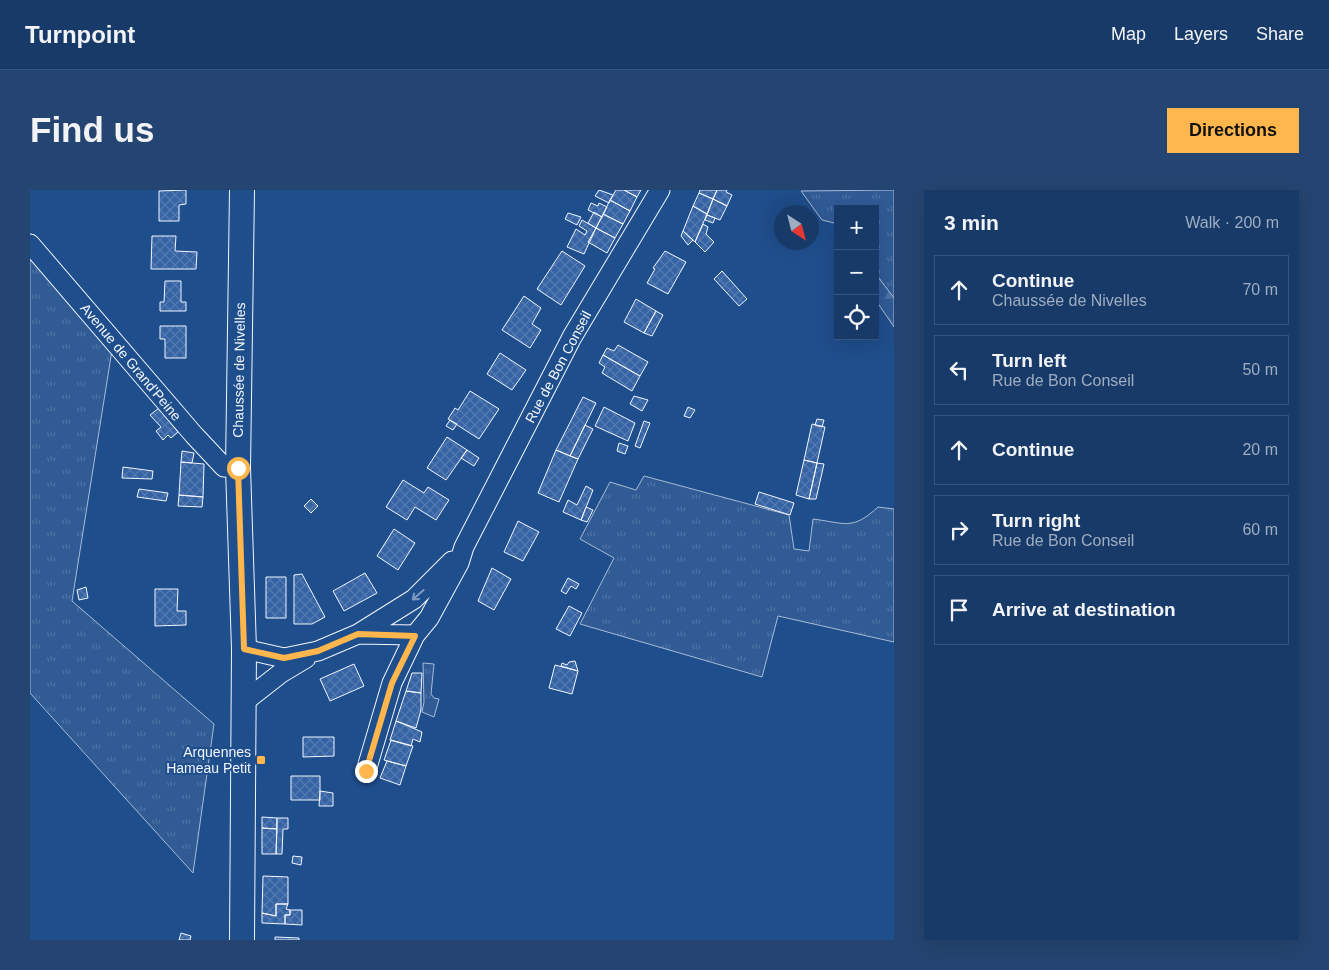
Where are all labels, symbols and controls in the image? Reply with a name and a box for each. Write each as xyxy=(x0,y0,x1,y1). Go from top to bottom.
text: Turnpoint xyxy=(25,21,135,48)
text: Map xyxy=(1111,24,1146,44)
text: Layers xyxy=(1174,24,1228,44)
text: Share xyxy=(1256,24,1304,44)
button: Directions xyxy=(1167,108,1299,153)
text: Find us xyxy=(30,110,154,149)
north arrow xyxy=(774,205,819,250)
map controls xyxy=(834,205,879,340)
button: + xyxy=(834,205,879,250)
text: 3 min xyxy=(944,211,999,234)
text: Walk · 200 m xyxy=(1185,214,1279,231)
button: − xyxy=(834,250,879,295)
text: Continue xyxy=(992,270,1074,291)
icon: ahead xyxy=(945,276,973,304)
text: 70 m xyxy=(1242,281,1278,298)
text: Chaussée de Nivelles xyxy=(992,292,1147,309)
button: locate xyxy=(834,295,879,340)
street label: Avenue de Grand'Peine xyxy=(77,300,185,424)
street label: Chaussée de Nivelles xyxy=(230,302,248,438)
street label: Rue de Bon Conseil xyxy=(522,308,594,426)
text: Turn left xyxy=(992,350,1067,371)
icon: left xyxy=(945,356,973,384)
text: 50 m xyxy=(1242,361,1278,378)
text: Rue de Bon Conseil xyxy=(992,372,1134,389)
icon: ahead xyxy=(945,436,973,464)
text: Continue xyxy=(992,439,1074,460)
text: 20 m xyxy=(1242,441,1278,458)
route start xyxy=(227,457,250,480)
text: Turn right xyxy=(992,510,1080,531)
icon: right xyxy=(945,516,973,544)
text: 60 m xyxy=(1242,521,1278,538)
text: Rue de Bon Conseil xyxy=(992,532,1134,549)
one-way arrow xyxy=(412,589,425,601)
icon: arrive xyxy=(945,596,973,624)
text: Arrive at destination xyxy=(992,599,1176,620)
place label: Arquennes Hameau Petit xyxy=(166,744,251,776)
marker: Arquennes Hameau Petit xyxy=(255,754,267,766)
route end xyxy=(355,760,378,783)

